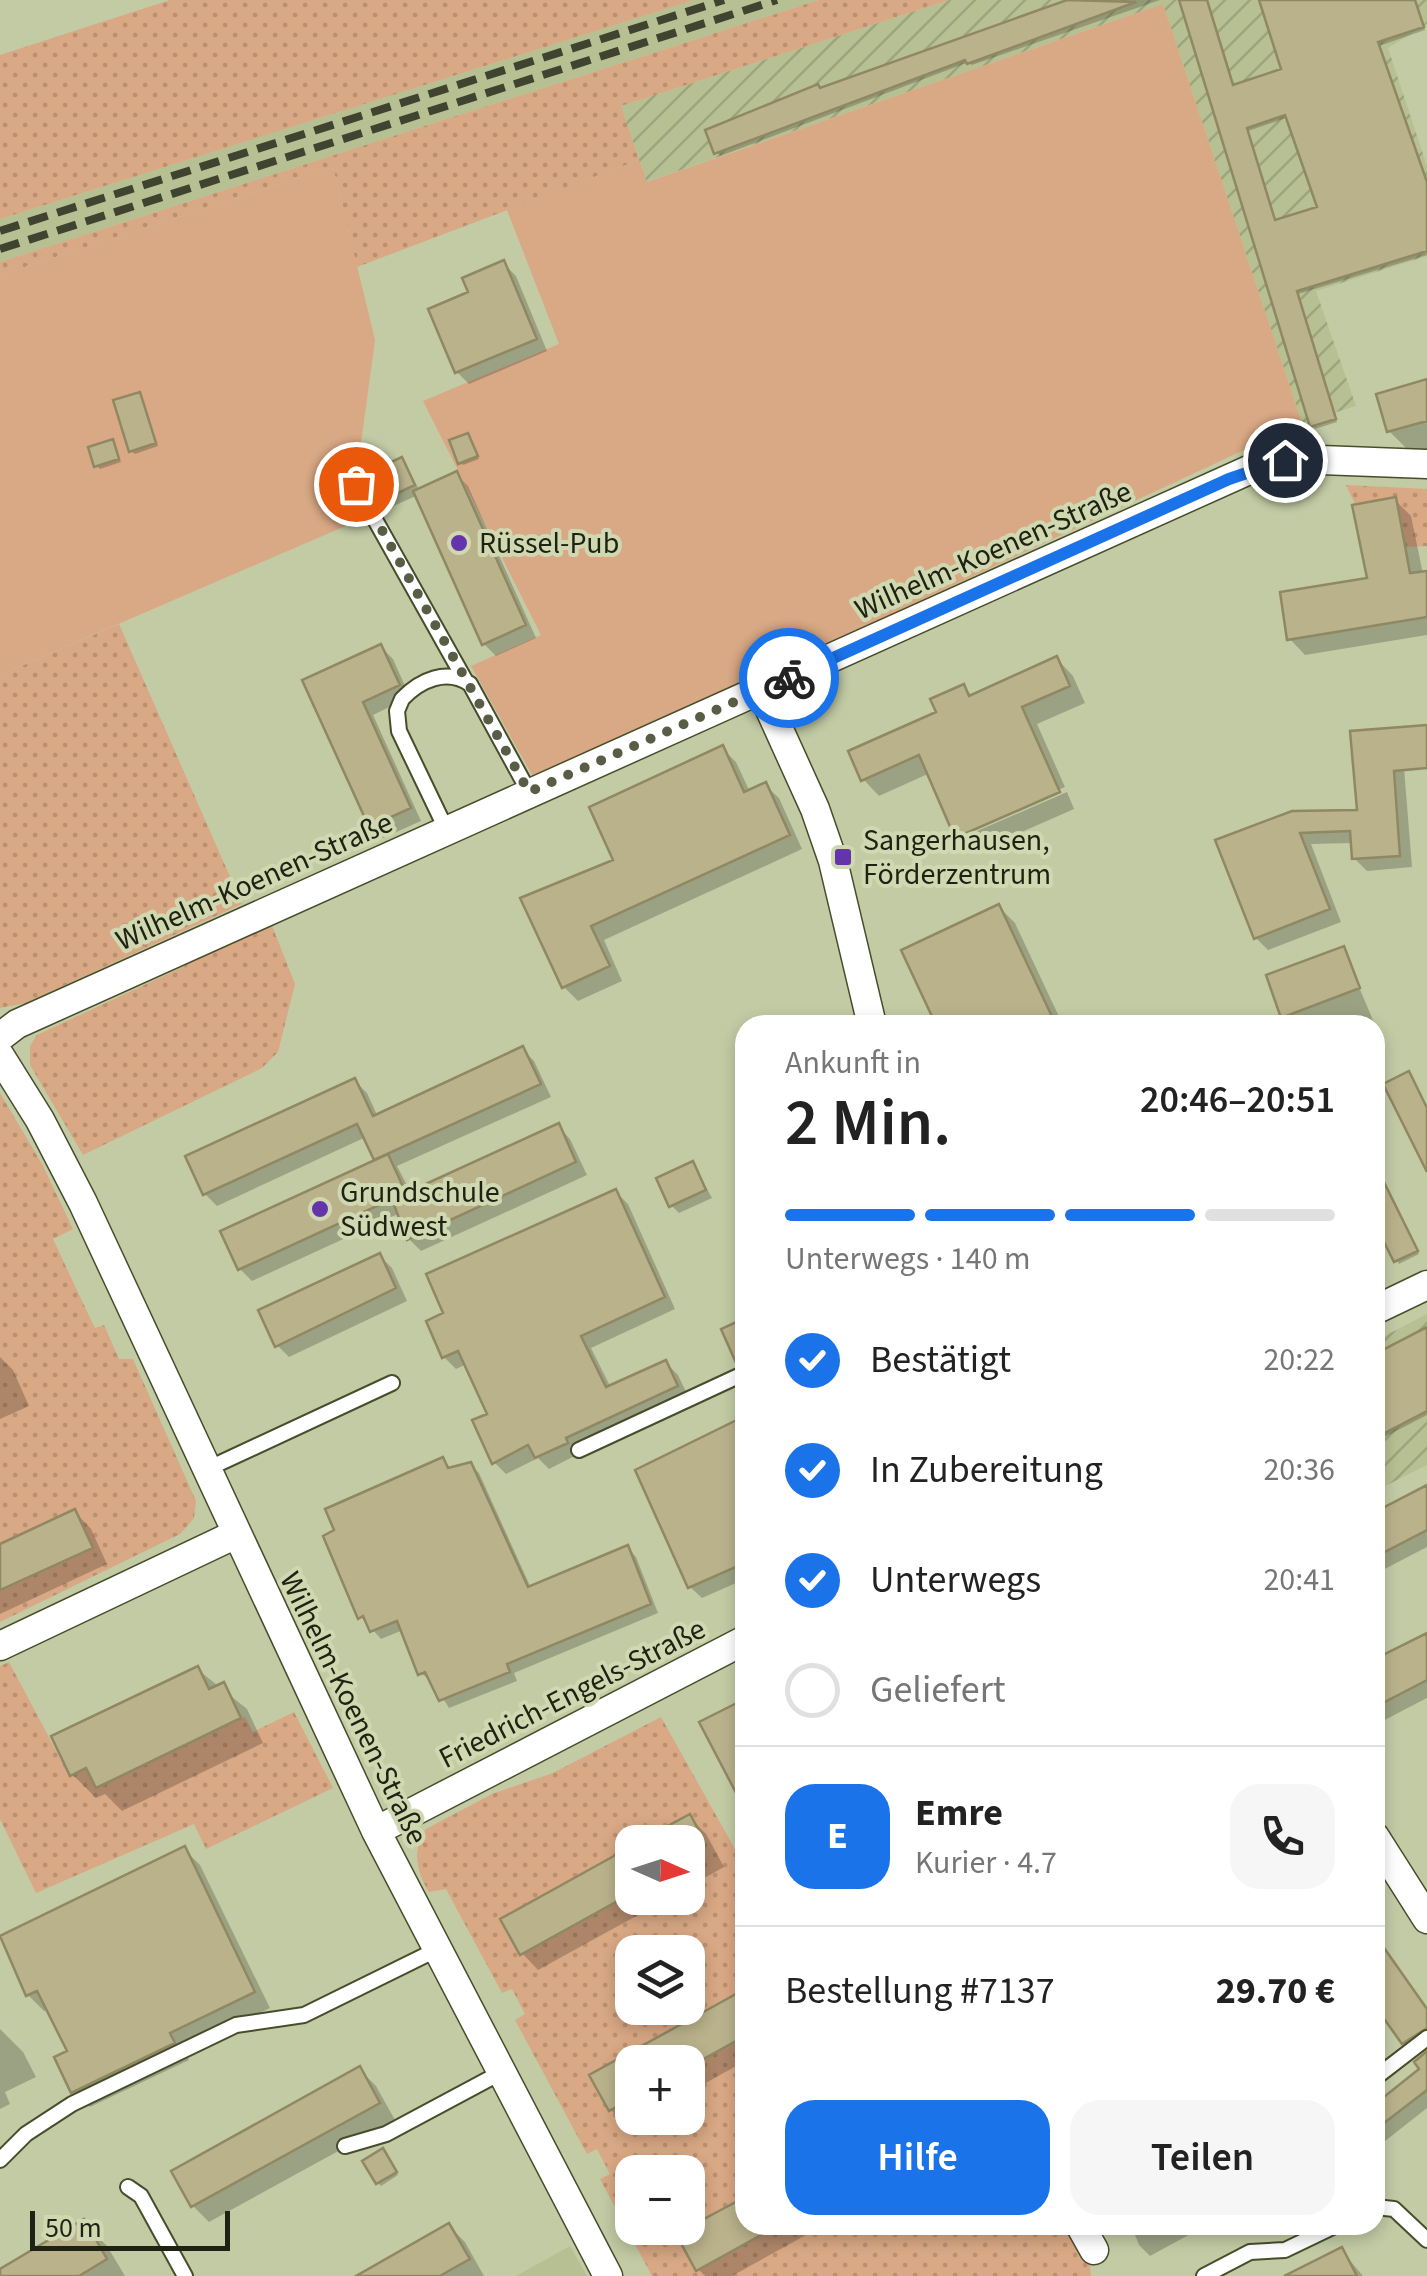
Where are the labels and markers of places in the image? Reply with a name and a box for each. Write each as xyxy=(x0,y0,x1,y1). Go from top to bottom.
pin xyxy=(1243,418,1328,503)
pin xyxy=(314,442,399,527)
place label: Rüssel-Pub xyxy=(479,522,619,565)
marker: Rüssel-Pub xyxy=(448,532,470,554)
place label: Sangerhausen, Förderzentrum xyxy=(863,819,1051,896)
marker: Sangerhausen, Förderzentrum xyxy=(832,846,854,868)
place label: Grundschule Südwest xyxy=(340,1171,500,1248)
marker: Grundschule Südwest xyxy=(309,1198,331,1220)

